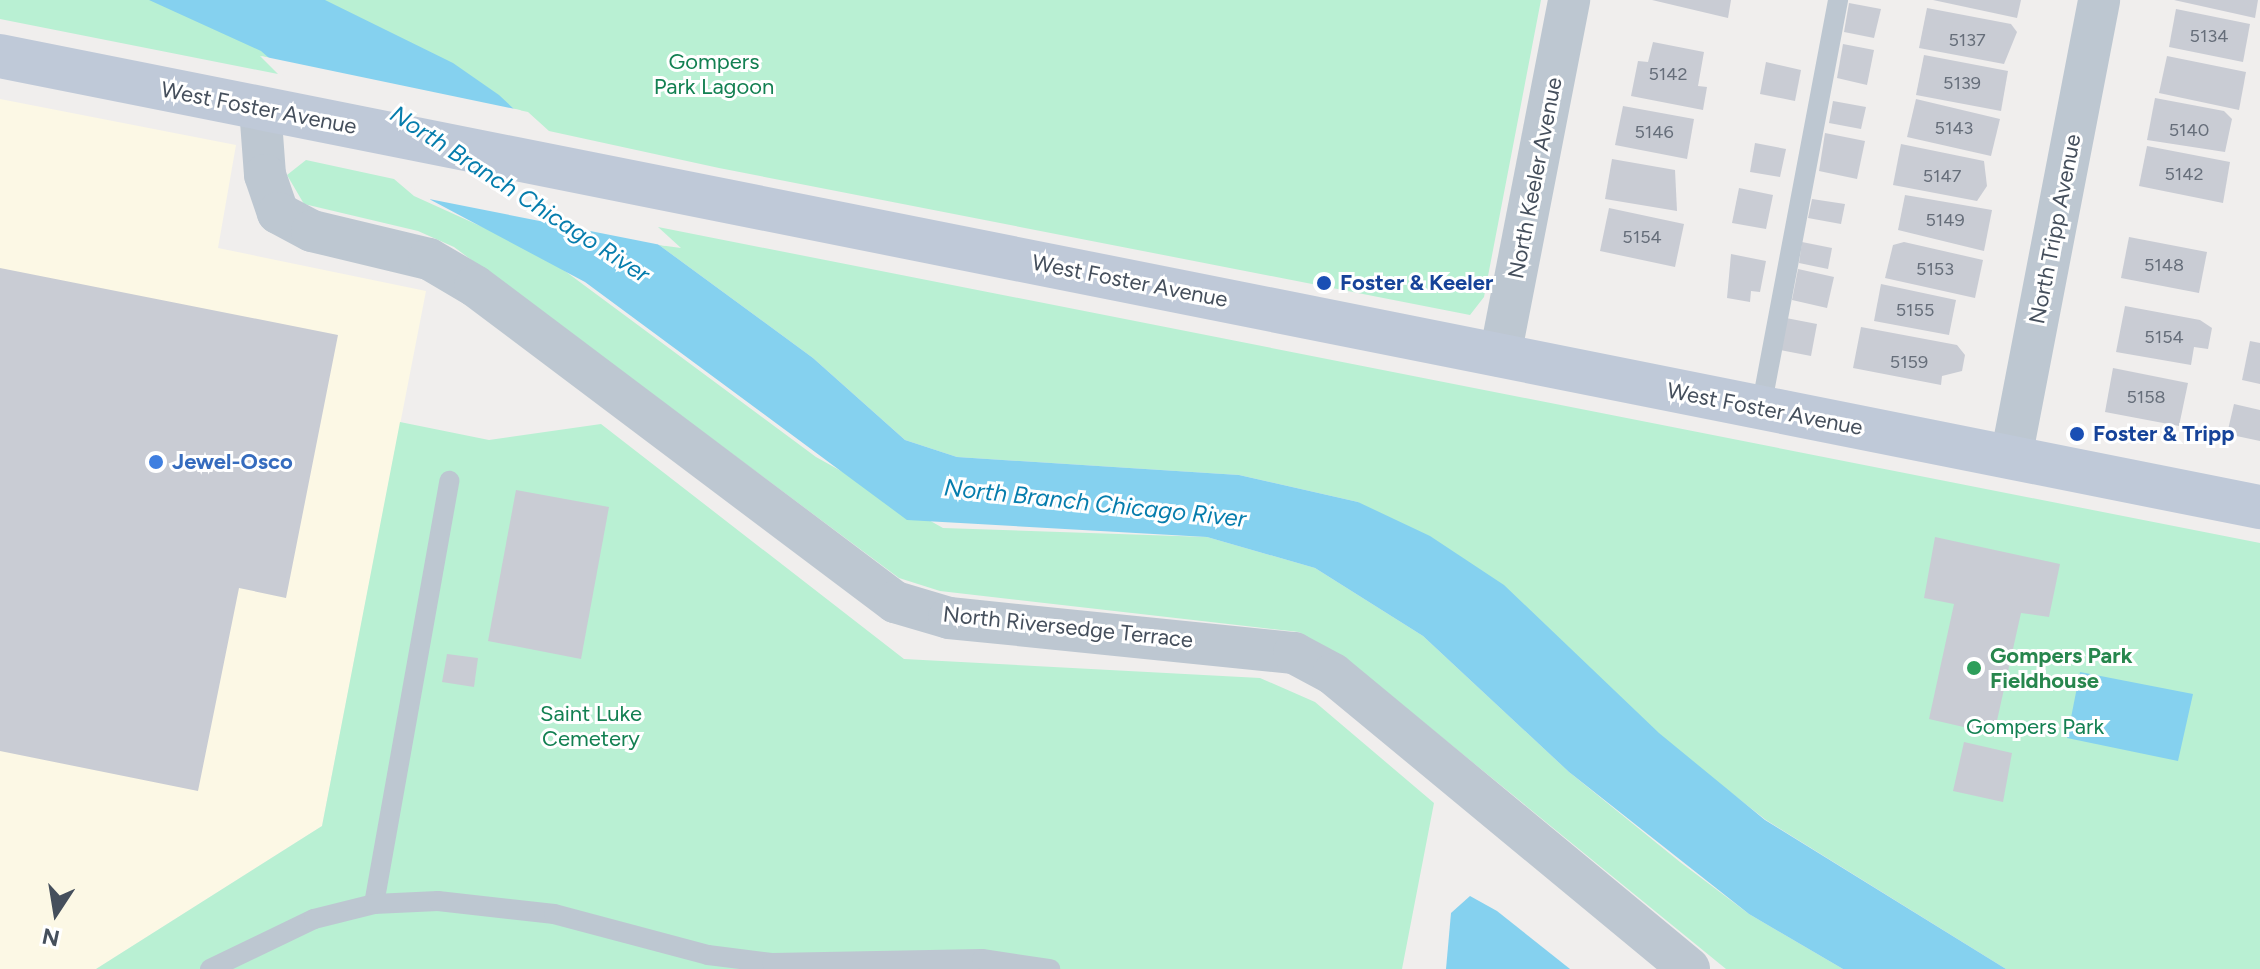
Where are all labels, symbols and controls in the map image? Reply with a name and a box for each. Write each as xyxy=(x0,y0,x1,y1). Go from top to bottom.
house number: 5134 xyxy=(2190,25,2228,47)
house number: 5137 xyxy=(1948,29,1986,51)
park label: Gompers Park Lagoon xyxy=(654,48,774,100)
house number: 5142 xyxy=(1648,63,1688,85)
house number: 5139 xyxy=(1943,72,1981,94)
street label: North Keeler Avenue xyxy=(1503,75,1567,281)
street label: West Foster Avenue xyxy=(159,76,359,140)
water label: North Branch Chicago River xyxy=(385,99,655,289)
house number: 5143 xyxy=(1935,117,1973,139)
house number: 5140 xyxy=(2169,119,2209,141)
house number: 5146 xyxy=(1634,121,1674,143)
street label: North Tripp Avenue xyxy=(2024,132,2086,326)
house number: 5142 xyxy=(2164,163,2204,185)
house number: 5147 xyxy=(1923,165,1961,187)
house number: 5149 xyxy=(1925,209,1965,231)
house number: 5154 xyxy=(1622,226,1662,248)
street label: West Foster Avenue xyxy=(1030,249,1230,313)
house number: 5148 xyxy=(2144,254,2184,276)
house number: 5153 xyxy=(1916,258,1954,280)
place label: Foster & Keeler xyxy=(1340,270,1493,296)
marker: Foster & Keeler xyxy=(1315,274,1333,292)
house number: 5155 xyxy=(1896,299,1934,321)
house number: 5154 xyxy=(2144,326,2184,348)
house number: 5159 xyxy=(1890,351,1928,373)
street label: West Foster Avenue xyxy=(1665,377,1865,441)
house number: 5158 xyxy=(2126,386,2166,408)
place label: Foster & Tripp xyxy=(2093,421,2234,447)
marker: Foster & Tripp xyxy=(2068,425,2086,443)
place label: Jewel-Osco xyxy=(172,449,293,475)
marker: Jewel-Osco xyxy=(147,453,165,471)
water label: North Branch Chicago River xyxy=(943,473,1247,533)
street label: North Riversedge Terrace xyxy=(942,601,1194,653)
place label: Gompers Park Fieldhouse xyxy=(1990,642,2132,694)
marker: Gompers Park Fieldhouse xyxy=(1965,659,1983,677)
park label: Saint Luke Cemetery xyxy=(540,700,642,752)
park label: Gompers Park xyxy=(1966,714,2104,740)
north arrow xyxy=(16,873,96,953)
text: N xyxy=(40,922,62,952)

